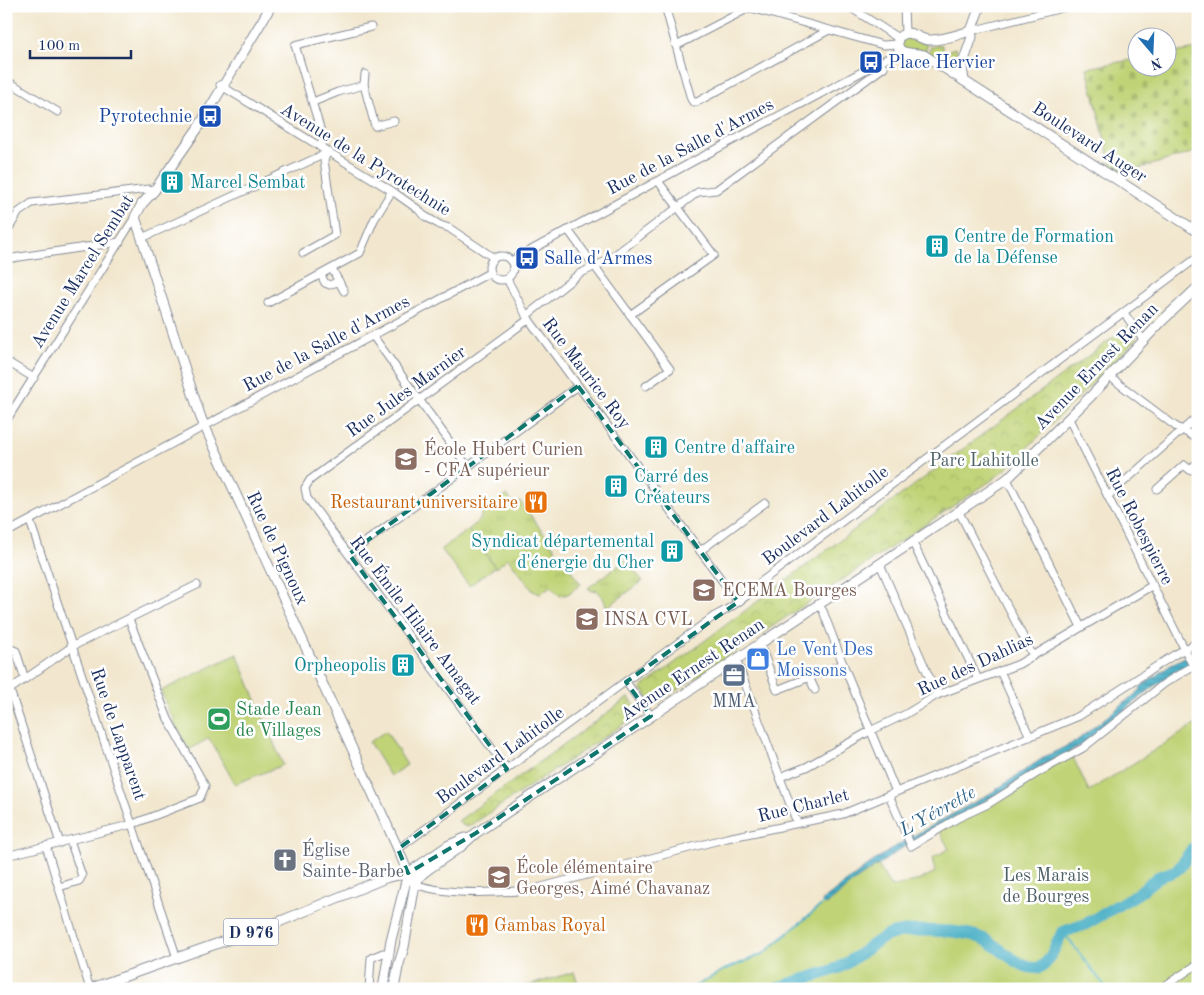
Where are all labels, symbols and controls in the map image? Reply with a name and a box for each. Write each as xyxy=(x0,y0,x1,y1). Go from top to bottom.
scale bar xyxy=(30,28,131,60)
north arrow xyxy=(1126,28,1176,78)
text: 100 m xyxy=(38,39,80,54)
bus stop icon: Place Hervier xyxy=(858,49,884,75)
place label: Place Hervier xyxy=(888,54,996,72)
text: N xyxy=(1148,55,1163,72)
street label: Rue de la Salle d'Armes xyxy=(604,95,777,198)
street label: Boulevard Auger xyxy=(1029,99,1150,187)
street label: Avenue de la Pyrotechnie xyxy=(277,100,454,220)
bus stop icon: Pyrotechnie xyxy=(197,103,223,129)
place label: Pyrotechnie xyxy=(99,108,192,126)
building icon: Marcel Sembat xyxy=(159,169,185,195)
place label: Marcel Sembat xyxy=(190,174,306,192)
street label: Avenue Marcel Sembat xyxy=(28,191,138,352)
place label: Centre de Formation de la Défense xyxy=(954,228,1114,267)
building icon: Centre de Formation de la Défense xyxy=(924,233,950,259)
bus stop icon: Salle d'Armes xyxy=(514,245,540,271)
place label: Salle d'Armes xyxy=(544,250,653,268)
street label: Rue de la Salle d'Armes xyxy=(240,292,413,395)
street label: Avenue Ernest Renan xyxy=(1032,300,1162,434)
street label: Rue Maurice Roy xyxy=(539,315,634,433)
street label: Rue Jules Marnier xyxy=(344,342,470,441)
building icon: Centre d'affaire xyxy=(643,434,669,460)
place label: École Hubert Curien - CFA supérieur xyxy=(424,437,584,480)
place label: Centre d'affaire xyxy=(674,439,795,457)
school or university icon: École Hubert Curien - CFA supérieur xyxy=(393,446,419,472)
park label: Parc Lahitolle xyxy=(929,452,1039,470)
street label: Boulevard Lahitolle xyxy=(759,463,892,569)
street label: Rue Robespierre xyxy=(1102,465,1176,588)
place label: Carré des Créateurs xyxy=(634,468,710,507)
building icon: Carré des Créateurs xyxy=(603,473,629,499)
street label: Rue de Pignoux xyxy=(243,489,311,608)
restaurant icon: Restaurant universitaire xyxy=(523,489,549,515)
place label: Restaurant universitaire xyxy=(330,494,518,512)
street label: Rue Émile Hilaire Amagat xyxy=(346,531,488,708)
place label: Syndicat départemental d'énergie du Cher xyxy=(471,533,655,572)
building icon: Syndicat départemental d'énergie du Cher xyxy=(659,538,685,564)
school or university icon: ECEMA Bourges xyxy=(691,577,717,603)
place label: ECEMA Bourges xyxy=(722,582,857,600)
school or university icon: INSA CVL xyxy=(574,606,600,632)
place label: INSA CVL xyxy=(604,611,693,629)
street label: Avenue Ernest Renan xyxy=(618,615,768,724)
street label: Rue des Dahlias xyxy=(915,630,1036,700)
place label: Le Vent Des Moissons xyxy=(776,641,873,680)
shop icon: Le Vent Des Moissons xyxy=(745,646,771,672)
building icon: Orpheopolis xyxy=(390,652,416,678)
place label: Orpheopolis xyxy=(294,657,386,675)
office icon: MMA xyxy=(721,662,747,688)
street label: Rue de Lapparent xyxy=(87,666,149,803)
place label: MMA xyxy=(712,693,756,711)
place label: Stade Jean de Villages xyxy=(236,701,322,740)
street label: Boulevard Lahitolle xyxy=(434,704,568,808)
sports icon: Stade Jean de Villages xyxy=(206,706,232,732)
water label: L'Yévrette xyxy=(896,783,980,841)
street label: Rue Charlet xyxy=(756,786,851,826)
place label: Église Sainte-Barbe xyxy=(302,838,404,881)
church icon: Église Sainte-Barbe xyxy=(272,847,298,873)
place label: École élémentaire Georges, Aimé Chavanaz xyxy=(516,855,710,898)
school or university icon: École élémentaire Georges, Aimé Chavanaz xyxy=(486,864,512,890)
park label: Les Marais de Bourges xyxy=(1003,867,1090,906)
restaurant icon: Gambas Royal xyxy=(464,912,490,938)
place label: Gambas Royal xyxy=(494,917,606,935)
road number: D 976 xyxy=(224,919,278,946)

